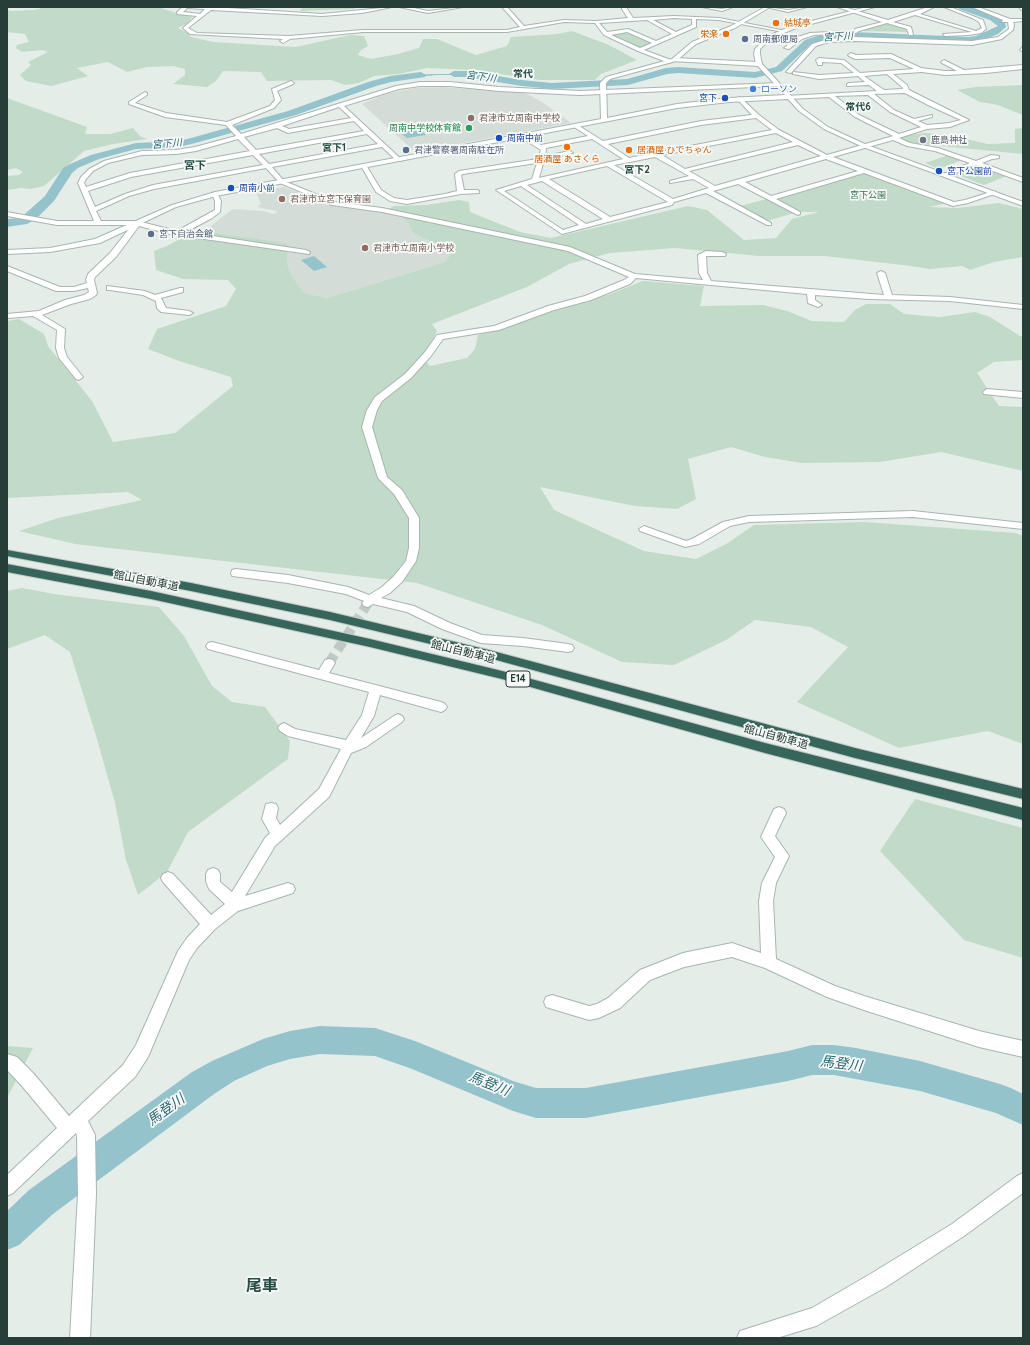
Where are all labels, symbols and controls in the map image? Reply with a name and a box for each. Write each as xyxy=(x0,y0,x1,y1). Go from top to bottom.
marker: 結城亭 xyxy=(771,18,781,28)
place label: 結城亭 xyxy=(784,18,811,28)
place label: 栄楽 xyxy=(700,29,718,39)
marker: 栄楽 xyxy=(721,29,731,39)
water label: 宮下川 xyxy=(823,30,853,44)
marker: 周南郵便局 xyxy=(740,34,750,44)
place label: 周南郵便局 xyxy=(753,34,798,44)
district label: 常代 xyxy=(513,68,533,80)
water label: 宮下川 xyxy=(465,69,497,85)
marker: ローソン xyxy=(748,84,758,94)
place label: ローソン xyxy=(761,84,797,94)
place label: 宮下 xyxy=(699,93,717,103)
marker: 宮下 xyxy=(720,93,730,103)
district label: 常代6 xyxy=(845,101,871,113)
marker: 君津市立周南中学校 xyxy=(466,113,476,123)
place label: 君津市立周南中学校 xyxy=(479,113,560,123)
place label: 周南中学校体育館 xyxy=(389,123,461,133)
marker: 周南中学校体育館 xyxy=(464,123,474,133)
marker: 周南中前 xyxy=(494,133,504,143)
place label: 周南中前 xyxy=(507,133,543,143)
marker: 鹿島神社 xyxy=(918,135,928,145)
place label: 鹿島神社 xyxy=(931,135,967,145)
water label: 宮下川 xyxy=(152,137,182,151)
district label: 宮下1 xyxy=(322,142,346,154)
marker: 居酒屋 あさくら xyxy=(562,142,572,152)
marker: 君津警察署周南駐在所 xyxy=(401,145,411,155)
place label: 君津警察署周南駐在所 xyxy=(414,145,504,155)
marker: 居酒屋 ひでちゃん xyxy=(624,145,634,155)
place label: 居酒屋 ひでちゃん xyxy=(637,145,711,155)
place label: 居酒屋 あさくら xyxy=(534,154,600,164)
district label: 宮下 xyxy=(184,159,206,173)
district label: 宮下2 xyxy=(624,164,650,176)
marker: 宮下公園前 xyxy=(934,166,944,176)
place label: 宮下公園前 xyxy=(947,166,992,176)
marker: 周南小前 xyxy=(226,183,236,193)
place label: 周南小前 xyxy=(239,183,275,193)
park label: 宮下公園 xyxy=(850,190,886,200)
marker: 君津市立宮下保育園 xyxy=(277,194,287,204)
place label: 君津市立宮下保育園 xyxy=(290,194,371,204)
marker: 宮下自治会館 xyxy=(146,229,156,239)
place label: 宮下自治会館 xyxy=(159,229,213,239)
marker: 君津市立周南小学校 xyxy=(360,243,370,253)
place label: 君津市立周南小学校 xyxy=(373,243,454,253)
street label: 館山自動車道 xyxy=(112,568,180,594)
street label: 館山自動車道 xyxy=(429,638,497,666)
road number: E14 xyxy=(506,671,530,687)
street label: 館山自動車道 xyxy=(742,722,810,752)
water label: 馬登川 xyxy=(819,1053,863,1075)
water label: 馬登川 xyxy=(466,1068,512,1100)
water label: 馬登川 xyxy=(144,1091,188,1129)
district label: 尾車 xyxy=(246,1276,278,1296)

